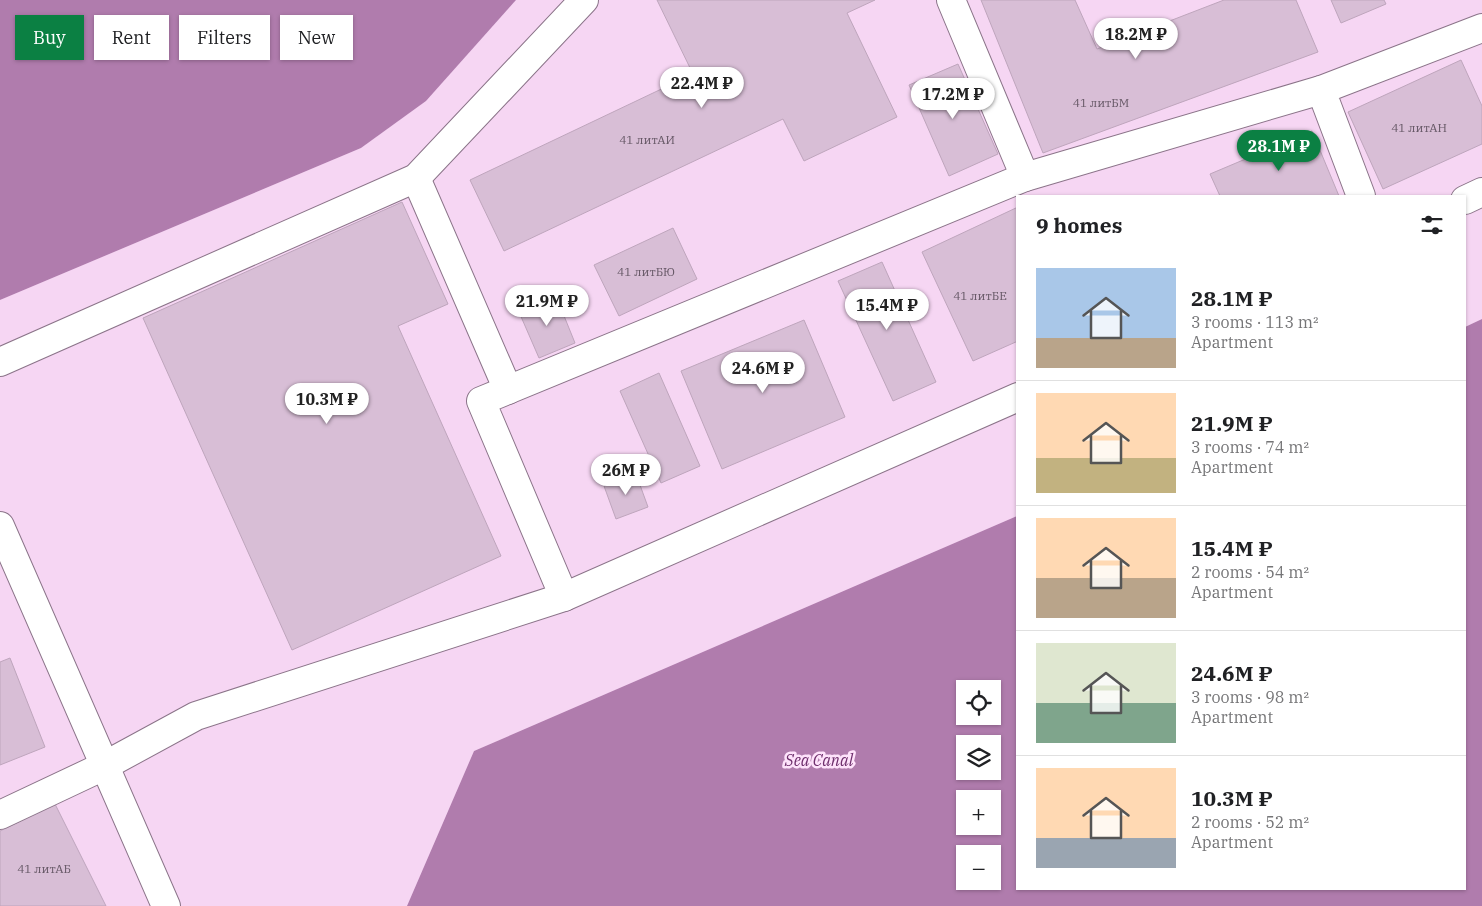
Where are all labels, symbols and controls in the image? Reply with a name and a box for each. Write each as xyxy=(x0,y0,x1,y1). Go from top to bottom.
chip: Buy xyxy=(15,15,84,60)
chip: Rent xyxy=(94,15,169,60)
chip: Filters xyxy=(179,15,270,60)
chip: New xyxy=(280,15,353,60)
pin: 18.2M ₽ xyxy=(1090,18,1182,60)
text: 18.2M ₽ xyxy=(1105,24,1167,44)
pin: 22.4M ₽ xyxy=(656,66,748,109)
text: 22.4M ₽ xyxy=(671,73,733,93)
pin: 17.2M ₽ xyxy=(907,78,999,120)
text: 17.2M ₽ xyxy=(922,84,984,104)
house number: 41 литБМ xyxy=(1073,95,1129,110)
house number: 41 литАН xyxy=(1391,120,1447,135)
pin: 28.1M ₽ xyxy=(1233,130,1325,172)
house number: 41 литАИ xyxy=(619,132,675,147)
text: 28.1M ₽ xyxy=(1248,136,1310,156)
text: 9 homes xyxy=(1036,211,1122,239)
icon: filters xyxy=(1418,211,1446,239)
house number: 41 литБЮ xyxy=(617,264,675,279)
pin: 21.9M ₽ xyxy=(501,284,593,327)
text: 28.1M ₽ xyxy=(1191,284,1273,312)
pin: 15.4M ₽ xyxy=(841,288,933,331)
house number: 41 литБЕ xyxy=(953,288,1007,303)
icon: home xyxy=(1076,288,1136,348)
text: 21.9M ₽ xyxy=(516,291,578,311)
text: 15.4M ₽ xyxy=(856,295,918,315)
text: 3 rooms · 113 m² xyxy=(1191,312,1319,332)
text: Apartment xyxy=(1191,332,1273,352)
pin: 24.6M ₽ xyxy=(717,352,809,394)
text: 24.6M ₽ xyxy=(732,358,794,378)
pin: 10.3M ₽ xyxy=(281,382,373,425)
text: 10.3M ₽ xyxy=(296,389,358,409)
text: 21.9M ₽ xyxy=(1191,409,1273,437)
icon: home xyxy=(1076,413,1136,473)
text: 3 rooms · 74 m² xyxy=(1191,437,1309,457)
pin: 26M ₽ xyxy=(591,454,661,496)
text: Apartment xyxy=(1191,457,1273,477)
text: 26M ₽ xyxy=(602,460,650,480)
text: 15.4M ₽ xyxy=(1191,534,1273,562)
icon: home xyxy=(1076,538,1136,598)
text: 2 rooms · 54 m² xyxy=(1191,562,1309,582)
text: Apartment xyxy=(1191,582,1273,602)
text: 24.6M ₽ xyxy=(1191,659,1273,687)
icon: home xyxy=(1076,663,1136,723)
map controls xyxy=(956,680,1001,890)
button: locate xyxy=(956,680,1001,725)
text: 3 rooms · 98 m² xyxy=(1191,687,1309,707)
text: Apartment xyxy=(1191,707,1273,727)
button: layers xyxy=(956,735,1001,780)
water label: Sea Canal xyxy=(784,750,854,770)
text: 10.3M ₽ xyxy=(1191,784,1273,812)
icon: home xyxy=(1076,788,1136,848)
button: + xyxy=(956,790,1001,835)
text: 2 rooms · 52 m² xyxy=(1191,812,1309,832)
text: Apartment xyxy=(1191,832,1273,852)
button: − xyxy=(956,845,1001,890)
house number: 41 литАБ xyxy=(17,861,71,876)

